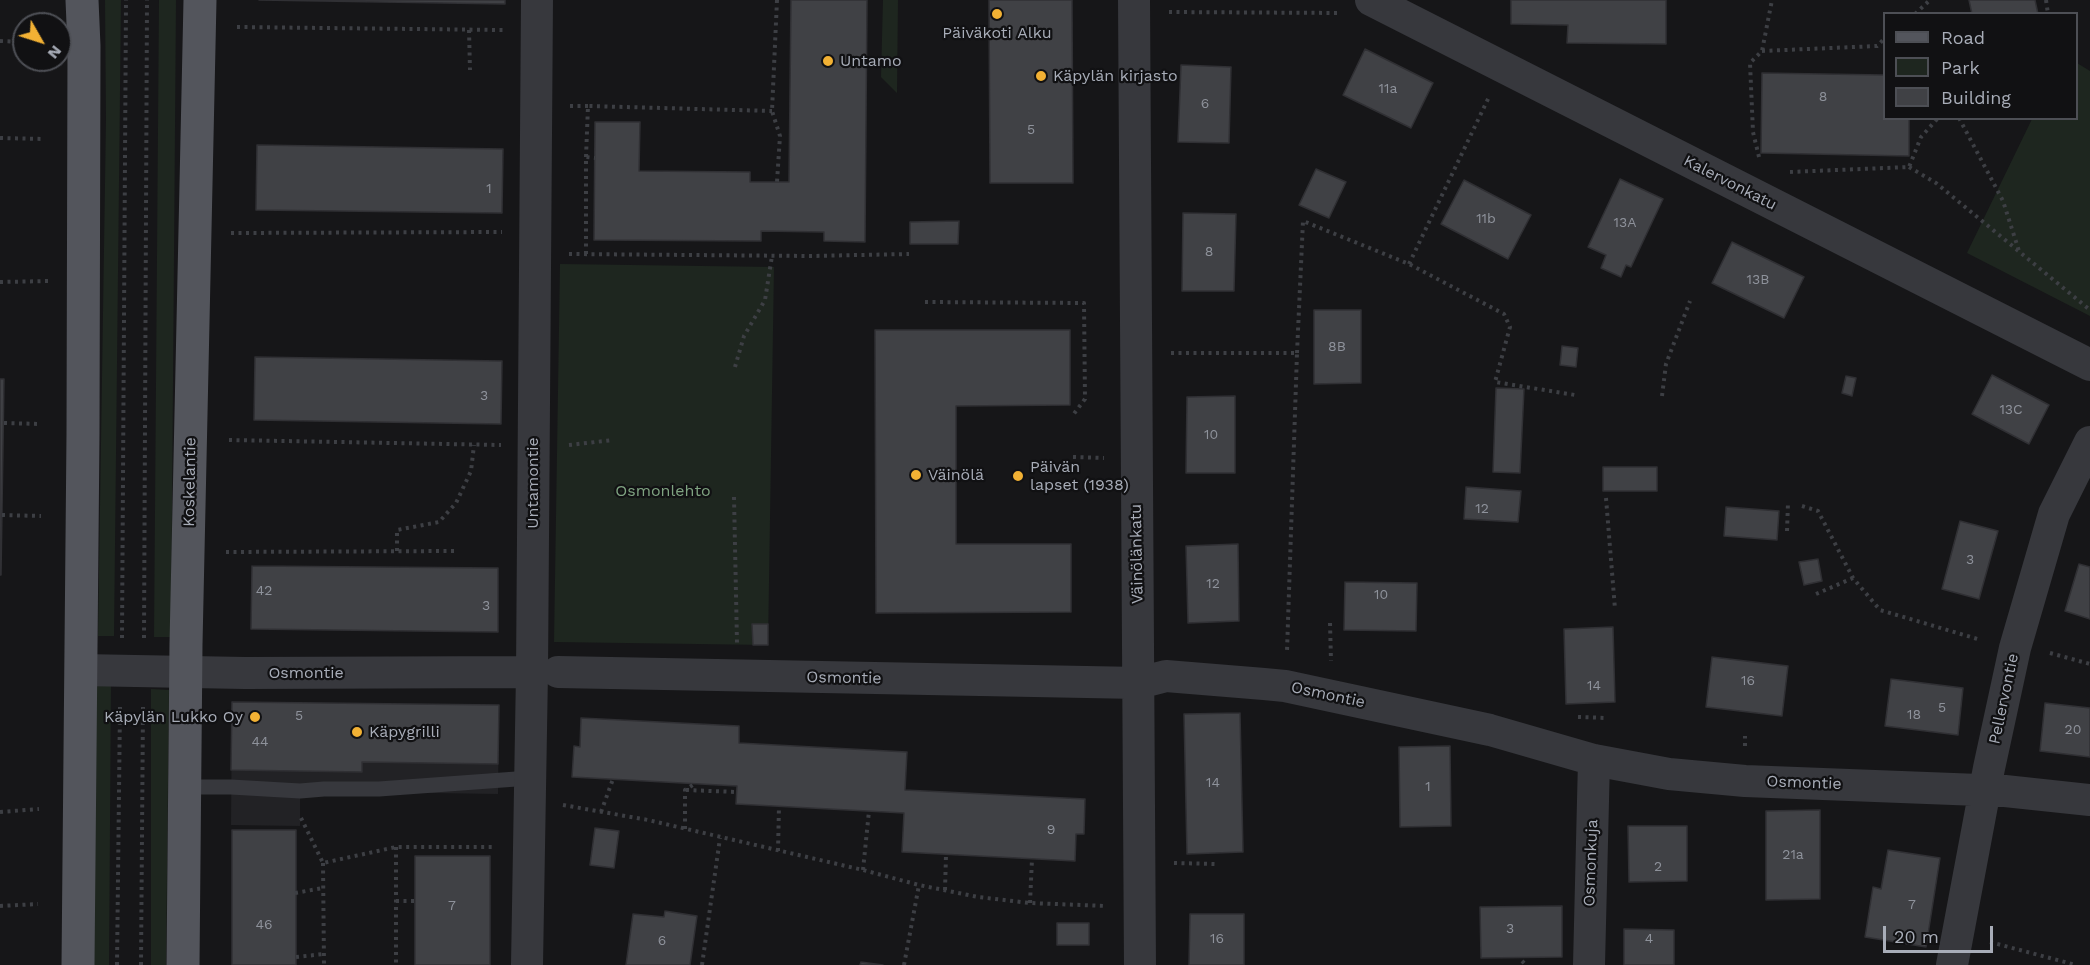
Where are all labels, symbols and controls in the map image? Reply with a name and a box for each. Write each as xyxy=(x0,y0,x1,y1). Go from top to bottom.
marker: Päiväkoti Alku xyxy=(990,7,1004,21)
north arrow xyxy=(12,12,72,72)
legend xyxy=(1883,12,2078,120)
place label: Päiväkoti Alku xyxy=(942,23,1052,43)
text: Road xyxy=(1941,27,1985,48)
text: N xyxy=(44,42,66,63)
place label: Untamo xyxy=(840,51,902,71)
marker: Untamo xyxy=(821,54,835,68)
text: Park xyxy=(1941,57,1980,78)
place label: Käpylän kirjasto xyxy=(1053,66,1178,86)
marker: Käpylän kirjasto xyxy=(1034,69,1048,83)
house number: 11a xyxy=(1379,81,1397,97)
text: Building xyxy=(1941,87,2011,108)
house number: 8 xyxy=(1819,89,1827,105)
house number: 6 xyxy=(1201,96,1209,112)
house number: 5 xyxy=(1027,122,1035,138)
street label: Kalervonkatu xyxy=(1680,151,1780,215)
house number: 1 xyxy=(486,181,492,197)
house number: 11b xyxy=(1476,211,1496,227)
house number: 13A xyxy=(1614,215,1636,231)
house number: 8 xyxy=(1205,244,1213,260)
house number: 13B xyxy=(1747,272,1769,288)
house number: 8B xyxy=(1328,339,1346,355)
house number: 3 xyxy=(480,388,488,404)
house number: 13C xyxy=(1999,402,2023,418)
house number: 10 xyxy=(1204,427,1218,443)
street label: Koskelantie xyxy=(180,437,200,527)
street label: Untamontie xyxy=(523,437,543,529)
place label: Päivän lapset (1938) xyxy=(1030,457,1129,495)
place label: Väinölä xyxy=(928,465,984,485)
marker: Väinölä xyxy=(909,468,923,482)
marker: Päivän lapset (1938) xyxy=(1011,469,1025,483)
park label: Osmonlehto xyxy=(615,481,711,501)
house number: 12 xyxy=(1475,501,1489,517)
street label: Väinölänkatu xyxy=(1127,504,1147,604)
house number: 3 xyxy=(1966,552,1974,568)
house number: 12 xyxy=(1206,576,1220,592)
house number: 42 xyxy=(256,583,272,599)
house number: 10 xyxy=(1374,587,1388,603)
house number: 3 xyxy=(482,598,490,614)
street label: Pellervontie xyxy=(1985,652,2023,746)
street label: Osmontie xyxy=(268,663,344,683)
street label: Osmontie xyxy=(806,668,882,688)
house number: 16 xyxy=(1741,673,1755,689)
street label: Osmontie xyxy=(1289,678,1367,712)
house number: 14 xyxy=(1587,678,1601,694)
house number: 5 xyxy=(1938,700,1946,716)
place label: Käpylän Lukko Oy xyxy=(104,707,243,727)
house number: 18 xyxy=(1907,707,1921,723)
house number: 5 xyxy=(295,708,303,724)
marker: Käpylän Lukko Oy xyxy=(248,710,262,724)
place label: Käpygrilli xyxy=(369,722,440,742)
house number: 20 xyxy=(2065,722,2081,738)
marker: Käpygrilli xyxy=(350,725,364,739)
house number: 44 xyxy=(251,734,269,750)
street label: Osmontie xyxy=(1766,772,1842,794)
house number: 14 xyxy=(1206,775,1220,791)
house number: 1 xyxy=(1425,779,1431,795)
street label: Osmonkuja xyxy=(1580,819,1602,907)
house number: 9 xyxy=(1047,822,1055,838)
house number: 21a xyxy=(1782,847,1804,863)
house number: 2 xyxy=(1654,859,1662,875)
house number: 7 xyxy=(1908,897,1916,913)
house number: 7 xyxy=(448,898,456,914)
scale bar xyxy=(1886,914,1996,952)
house number: 46 xyxy=(255,917,273,933)
house number: 3 xyxy=(1506,921,1514,937)
text: 20 m xyxy=(1894,926,1939,947)
house number: 16 xyxy=(1210,931,1224,947)
house number: 4 xyxy=(1645,931,1653,947)
house number: 6 xyxy=(658,933,666,949)

